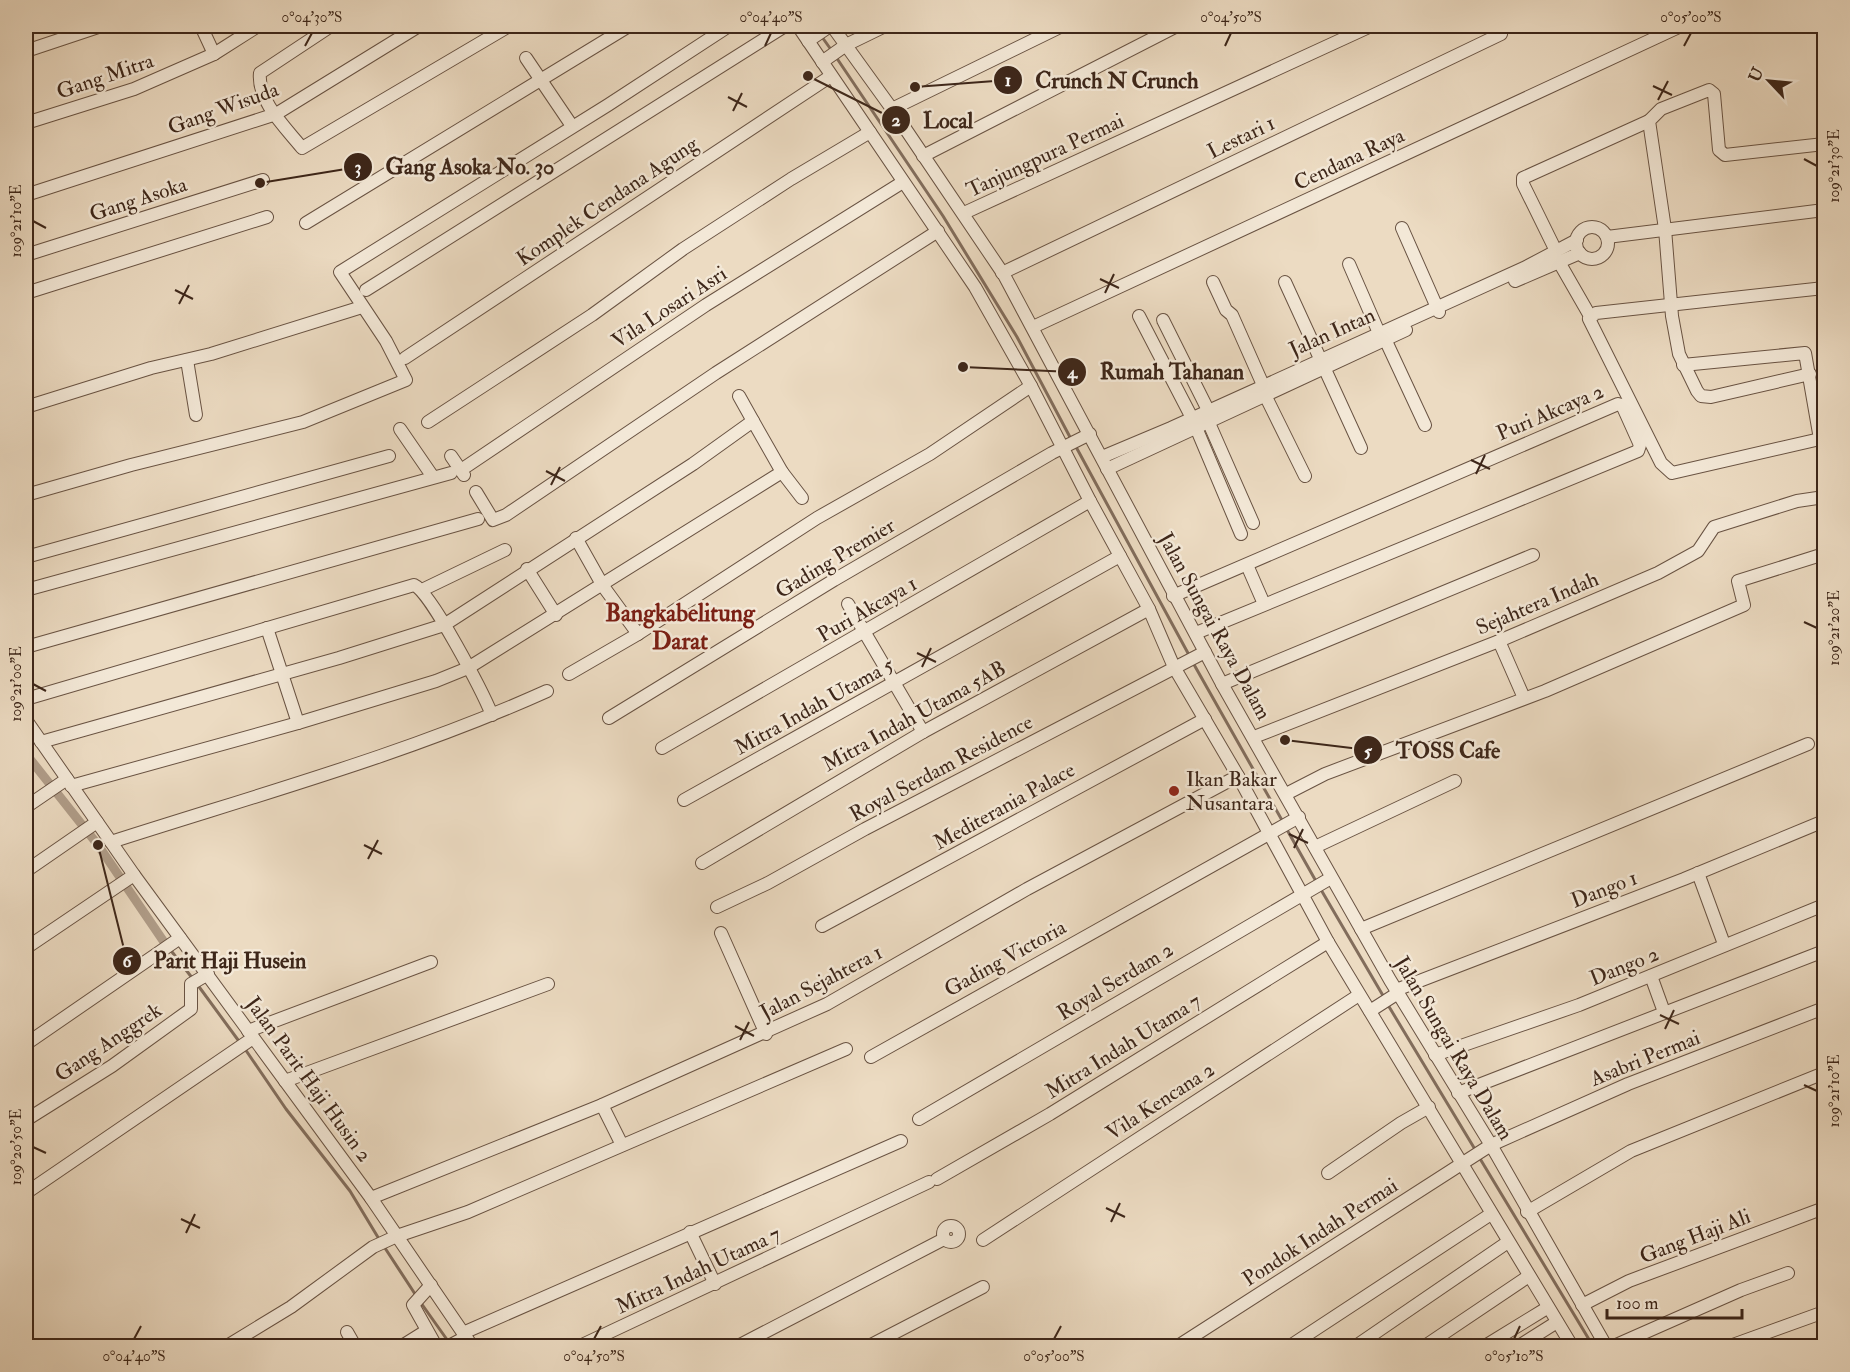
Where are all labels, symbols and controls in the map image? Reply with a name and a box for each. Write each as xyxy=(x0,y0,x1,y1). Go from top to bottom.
text: 0°04'30"S xyxy=(282,8,342,27)
text: 0°04'40"S xyxy=(739,8,803,27)
text: 0°04'50"S xyxy=(1200,8,1262,27)
text: 0°05'00"S xyxy=(1660,8,1722,27)
street label: Gang Mitra xyxy=(53,47,158,106)
north arrow xyxy=(1739,51,1799,111)
callout: Crunch N Crunch xyxy=(993,60,1211,100)
text: U xyxy=(1744,64,1769,85)
text: Crunch N Crunch xyxy=(1035,67,1199,95)
text: 1 xyxy=(1005,69,1011,92)
street label: Gang Wisuda xyxy=(164,76,283,141)
callout: Local xyxy=(881,100,985,140)
text: Local xyxy=(923,107,973,135)
street label: Tanjungpura Permai xyxy=(962,107,1129,204)
text: 2 xyxy=(891,109,901,132)
street label: Lestari 1 xyxy=(1203,110,1279,165)
street label: Cendana Raya xyxy=(1290,122,1409,197)
text: 109°21'30"E xyxy=(1825,129,1844,203)
street label: Komplek Cendana Agung xyxy=(511,130,704,272)
callout: Gang Asoka No. 30 xyxy=(343,147,566,187)
text: Gang Asoka No. 30 xyxy=(386,153,554,182)
text: 3 xyxy=(355,156,362,179)
street label: Gang Asoka xyxy=(86,171,191,228)
text: 109°21'10"E xyxy=(7,184,26,258)
street label: Vila Losari Asri xyxy=(607,260,732,355)
street label: Jalan Intan xyxy=(1284,301,1380,364)
callout: Rumah Tahanan xyxy=(1057,352,1256,392)
text: Rumah Tahanan xyxy=(1100,358,1245,386)
text: 4 xyxy=(1066,361,1078,384)
street label: Puri Akcaya 2 xyxy=(1493,378,1608,447)
street label: Gading Premier xyxy=(771,512,900,605)
street label: Jalan Sungai Raya Dalam xyxy=(1151,527,1277,725)
street label: Sejahtera Indah xyxy=(1472,566,1603,641)
street label: Puri Akcaya 1 xyxy=(813,570,922,649)
text: 109°21'20"E xyxy=(1825,590,1844,666)
district label: Bangkabelitung Darat xyxy=(605,598,756,657)
text: 109°21'00"E xyxy=(7,646,26,722)
street label: Mitra Indah Utama 5 xyxy=(730,651,899,761)
street label: Mitra Indah Utama 5AB xyxy=(818,655,1011,778)
street label: Royal Serdam Residence xyxy=(845,709,1038,828)
callout: TOSS Cafe xyxy=(1353,730,1512,770)
text: TOSS Cafe xyxy=(1395,737,1501,765)
text: 5 xyxy=(1364,740,1373,763)
street label: Mediterania Palace xyxy=(929,756,1080,856)
place label: Ikan Bakar Nusantara xyxy=(1186,766,1277,817)
marker: Ikan Bakar Nusantara xyxy=(1167,784,1181,798)
street label: Dango 1 xyxy=(1567,865,1641,914)
street label: Gading Victoria xyxy=(939,914,1071,1003)
street label: Royal Serdam 2 xyxy=(1052,936,1178,1027)
street label: Jalan Sejahtera 1 xyxy=(755,939,887,1026)
street label: Dango 2 xyxy=(1586,940,1663,992)
callout: Parit Haji Husein xyxy=(112,941,319,981)
text: Parit Haji Husein xyxy=(154,947,307,975)
text: 6 xyxy=(122,950,133,973)
street label: Jalan Sungai Raya Dalam xyxy=(1387,950,1519,1145)
street label: Mitra Indah Utama 7 xyxy=(1040,987,1206,1105)
street label: Jalan Parit Haji Husin 2 xyxy=(239,990,378,1167)
street label: Gang Anggrek xyxy=(50,997,167,1088)
street label: Asabri Permai xyxy=(1585,1024,1704,1093)
text: 109°21'10"E xyxy=(1825,1054,1844,1128)
street label: Vila Kencana 2 xyxy=(1101,1056,1220,1147)
text: 109°20'50"E xyxy=(7,1109,26,1185)
street label: Pondok Indah Permai xyxy=(1237,1172,1403,1293)
street label: Gang Haji Ali xyxy=(1636,1203,1755,1270)
street label: Mitra Indah Utama 7 xyxy=(612,1220,785,1320)
scale bar xyxy=(1607,1282,1742,1320)
text: 100 m xyxy=(1616,1292,1659,1315)
text: 0°04'40"S xyxy=(102,1347,166,1366)
text: 0°04'50"S xyxy=(563,1347,625,1366)
text: 0°05'00"S xyxy=(1023,1347,1085,1366)
text: 0°05'10"S xyxy=(1485,1347,1543,1366)

